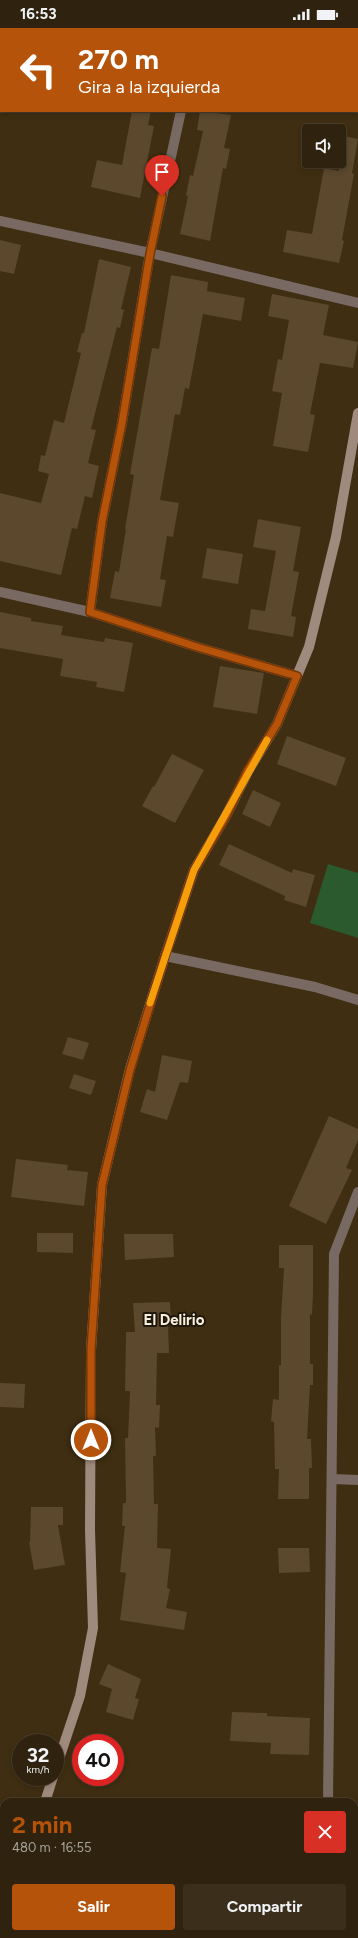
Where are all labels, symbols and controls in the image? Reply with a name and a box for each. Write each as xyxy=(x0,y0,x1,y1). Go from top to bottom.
text: 16:53 xyxy=(20,5,57,23)
text: 270 m xyxy=(78,42,159,76)
icon: left xyxy=(12,44,64,96)
text: Gira a la izquierda xyxy=(78,76,220,98)
map controls xyxy=(302,124,346,168)
button: sound xyxy=(302,124,346,168)
pin xyxy=(145,155,179,196)
icon: arrive xyxy=(151,161,173,183)
district label: El Delirio xyxy=(144,1311,205,1329)
position arrow xyxy=(70,1419,112,1461)
speed limit sign: 40 xyxy=(72,1734,124,1786)
text: 32 xyxy=(27,1743,49,1767)
text: km/h xyxy=(27,1763,49,1776)
text: 2 min xyxy=(12,1810,72,1839)
button: close xyxy=(304,1811,346,1853)
text: 480 m · 16:55 xyxy=(12,1840,91,1855)
button: Salir xyxy=(12,1884,175,1930)
button: Compartir xyxy=(183,1884,346,1930)

